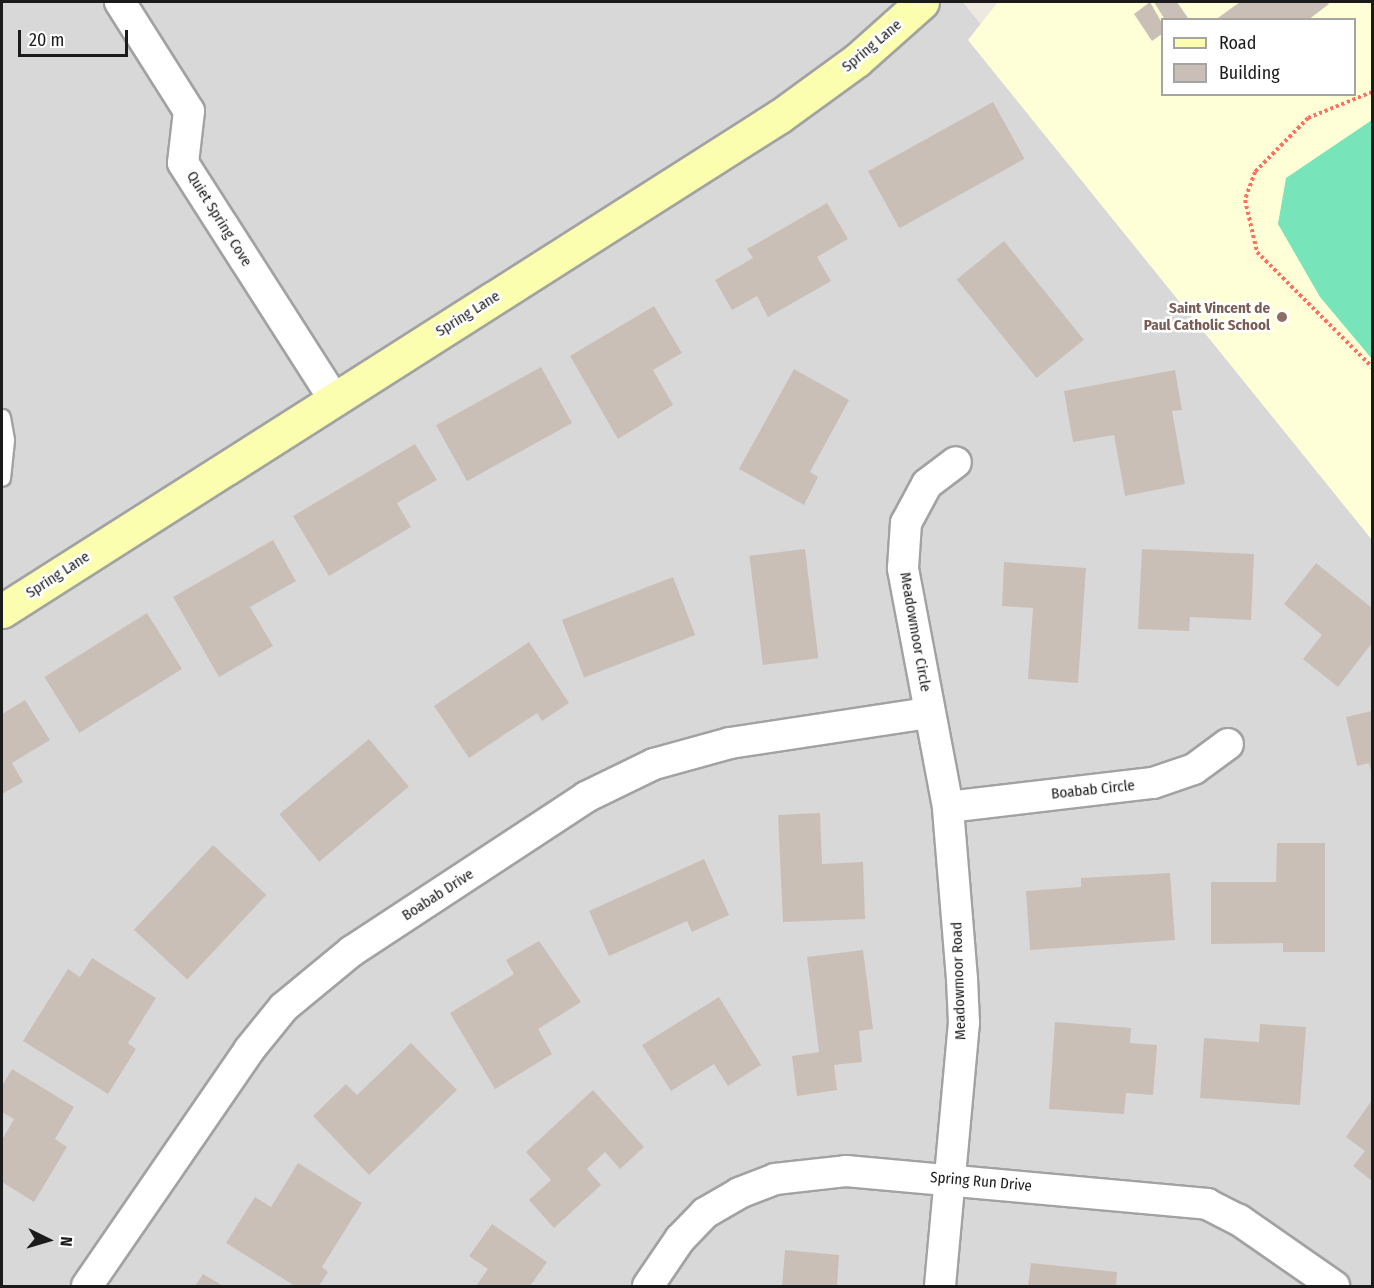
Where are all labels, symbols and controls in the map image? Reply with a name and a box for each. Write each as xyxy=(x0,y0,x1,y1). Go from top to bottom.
street label: Spring Lane xyxy=(839,16,905,76)
scale bar xyxy=(21,18,130,56)
legend xyxy=(1161,18,1356,96)
text: 20 m xyxy=(29,29,64,51)
text: Road xyxy=(1219,32,1256,54)
text: Building xyxy=(1219,62,1280,84)
street label: Quiet Spring Cove xyxy=(182,168,256,270)
street label: Spring Lane xyxy=(433,287,503,341)
place label: Saint Vincent de Paul Catholic School xyxy=(1144,299,1270,334)
marker: Saint Vincent de Paul Catholic School xyxy=(1275,310,1289,324)
street label: Spring Lane xyxy=(23,548,93,602)
street label: Meadowmoor Circle xyxy=(896,571,934,693)
street label: Boabab Circle xyxy=(1050,777,1136,803)
street label: Boabab Drive xyxy=(399,865,477,925)
street label: Meadowmoor Road xyxy=(948,922,970,1040)
street label: Spring Run Drive xyxy=(929,1169,1033,1195)
north arrow xyxy=(18,1210,78,1270)
text: N xyxy=(57,1236,76,1247)

